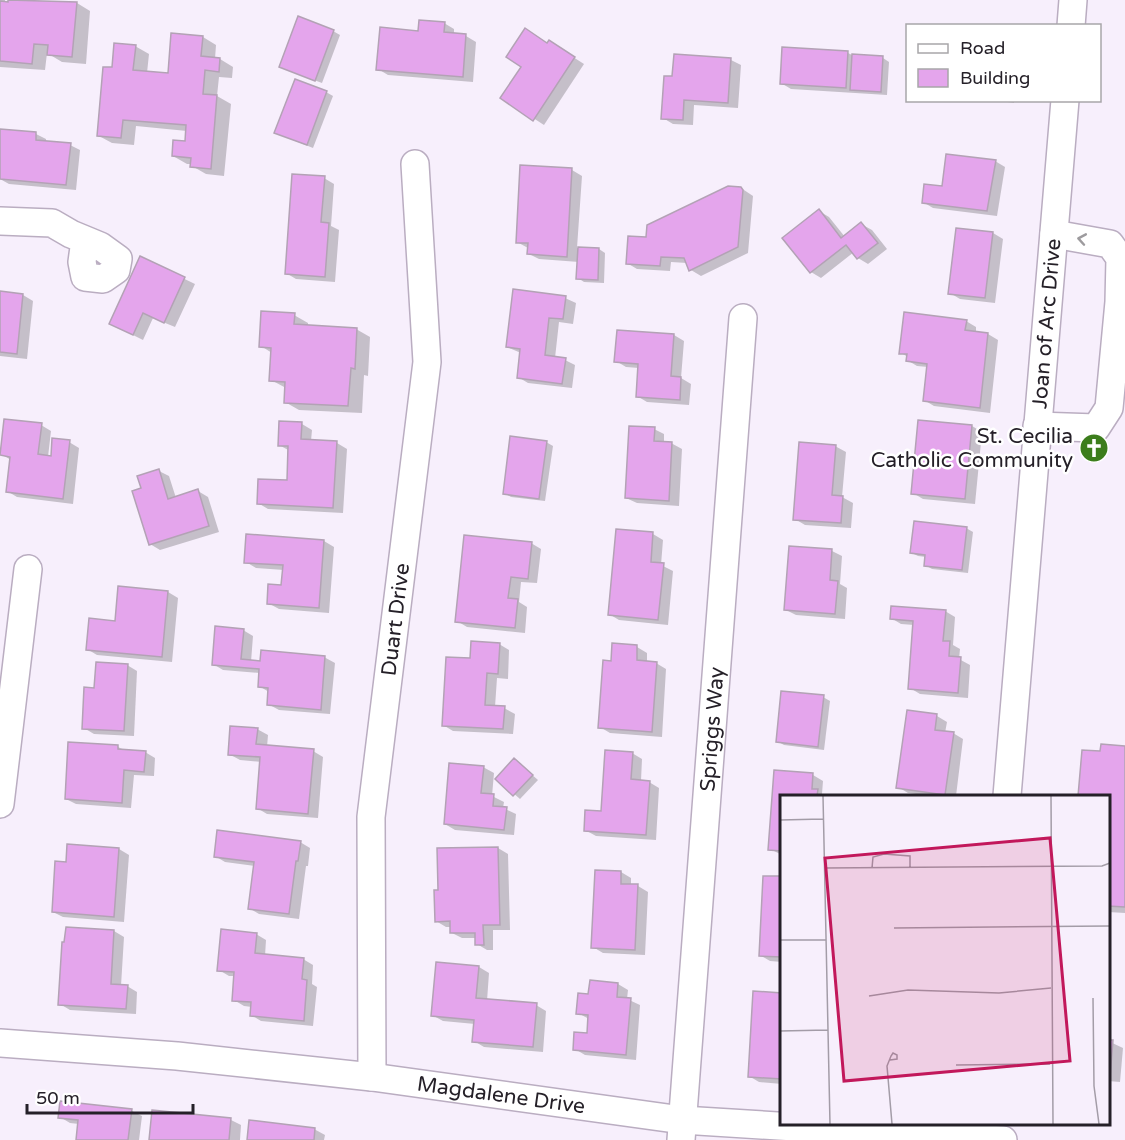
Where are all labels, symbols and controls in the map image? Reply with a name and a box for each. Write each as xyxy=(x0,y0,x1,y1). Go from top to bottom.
legend xyxy=(906,24,1101,102)
text: Road xyxy=(960,37,1005,59)
text: Building xyxy=(960,67,1030,89)
one-way arrow xyxy=(1077,233,1087,246)
street label: Joan of Arc Drive xyxy=(1027,238,1066,410)
place label: St. Cecilia Catholic Community xyxy=(871,424,1073,473)
church icon: St. Cecilia Catholic Community xyxy=(1078,432,1110,464)
street label: Duart Drive xyxy=(376,562,415,677)
street label: Spriggs Way xyxy=(695,666,730,792)
inset map xyxy=(780,795,1110,1125)
street label: Magdalene Drive xyxy=(415,1071,587,1119)
scale bar xyxy=(27,1077,194,1115)
text: 50 m xyxy=(36,1087,80,1109)

